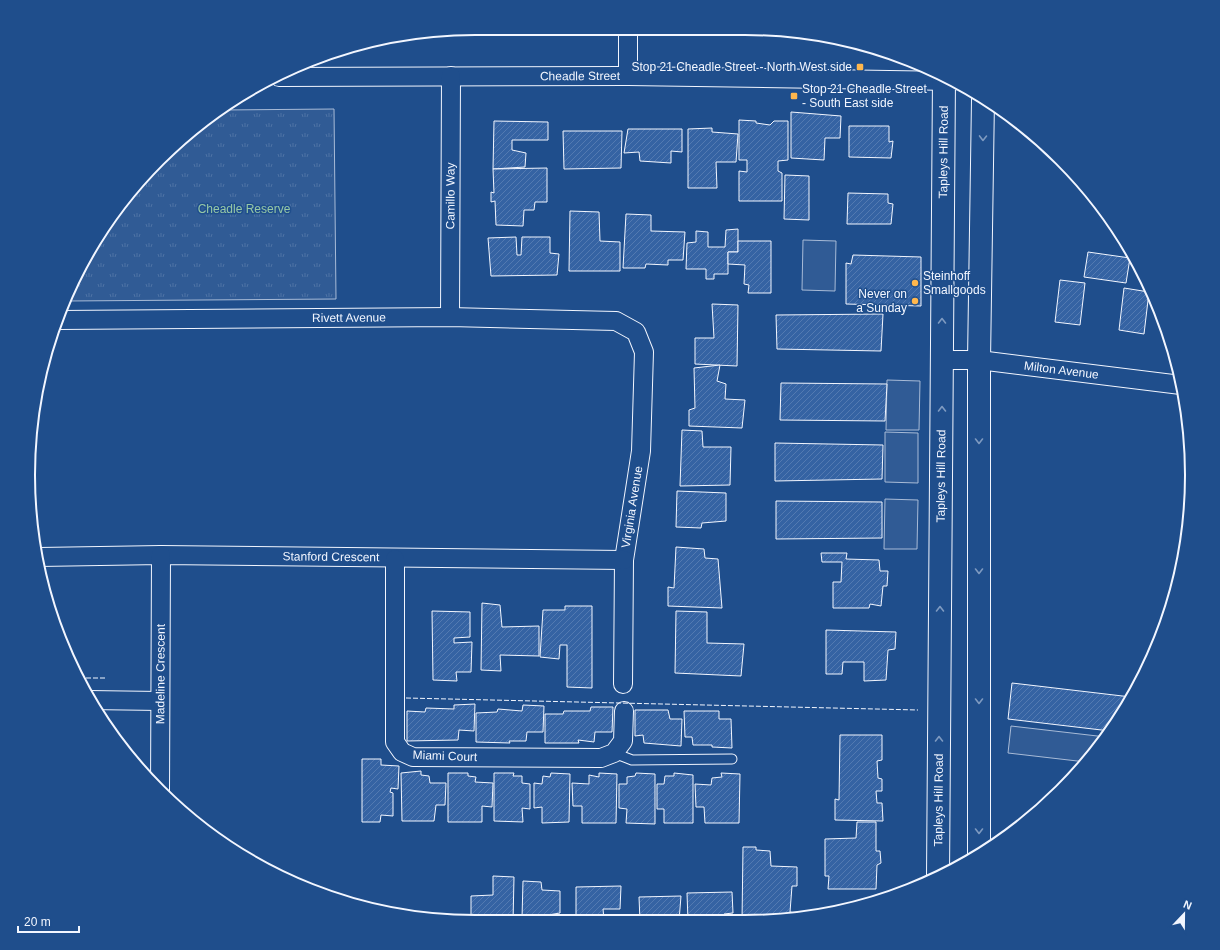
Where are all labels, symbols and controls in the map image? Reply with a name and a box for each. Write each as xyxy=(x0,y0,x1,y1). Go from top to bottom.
place label: Stop 21 Cheadle Street - North West side xyxy=(631,60,852,74)
marker: Stop 21 Cheadle Street - North West side xyxy=(855,62,865,72)
street label: Cheadle Street xyxy=(540,69,621,83)
place label: Stop 21 Cheadle Street - South East side xyxy=(802,82,927,110)
marker: Stop 21 Cheadle Street - South East side xyxy=(789,91,799,101)
street label: Tapleys Hill Road xyxy=(936,106,951,198)
one-way arrow xyxy=(979,135,987,141)
street label: Camillo Way xyxy=(443,162,458,230)
park label: Cheadle Reserve xyxy=(198,202,291,216)
place label: Steinhoff Smallgoods xyxy=(923,269,986,297)
marker: Steinhoff Smallgoods xyxy=(910,278,920,288)
place label: Never on a Sunday xyxy=(856,287,907,315)
marker: Never on a Sunday xyxy=(910,296,920,306)
street label: Rivett Avenue xyxy=(312,310,386,325)
one-way arrow xyxy=(938,318,946,324)
street label: Milton Avenue xyxy=(1023,359,1100,382)
one-way arrow xyxy=(938,406,946,412)
street label: Tapleys Hill Road xyxy=(934,430,948,522)
one-way arrow xyxy=(975,438,983,444)
street label: Virginia Avenue xyxy=(619,465,645,549)
street label: Stanford Crescent xyxy=(282,549,380,564)
one-way arrow xyxy=(975,568,983,574)
one-way arrow xyxy=(936,606,944,612)
street label: Madeline Crescent xyxy=(153,623,168,724)
one-way arrow xyxy=(975,698,983,704)
one-way arrow xyxy=(935,736,943,742)
street label: Miami Court xyxy=(412,748,478,764)
street label: Tapleys Hill Road xyxy=(931,754,946,846)
one-way arrow xyxy=(975,828,983,834)
north arrow xyxy=(1164,894,1204,934)
text: N xyxy=(1182,898,1194,912)
scale bar xyxy=(18,908,79,934)
text: 20 m xyxy=(24,915,51,929)

